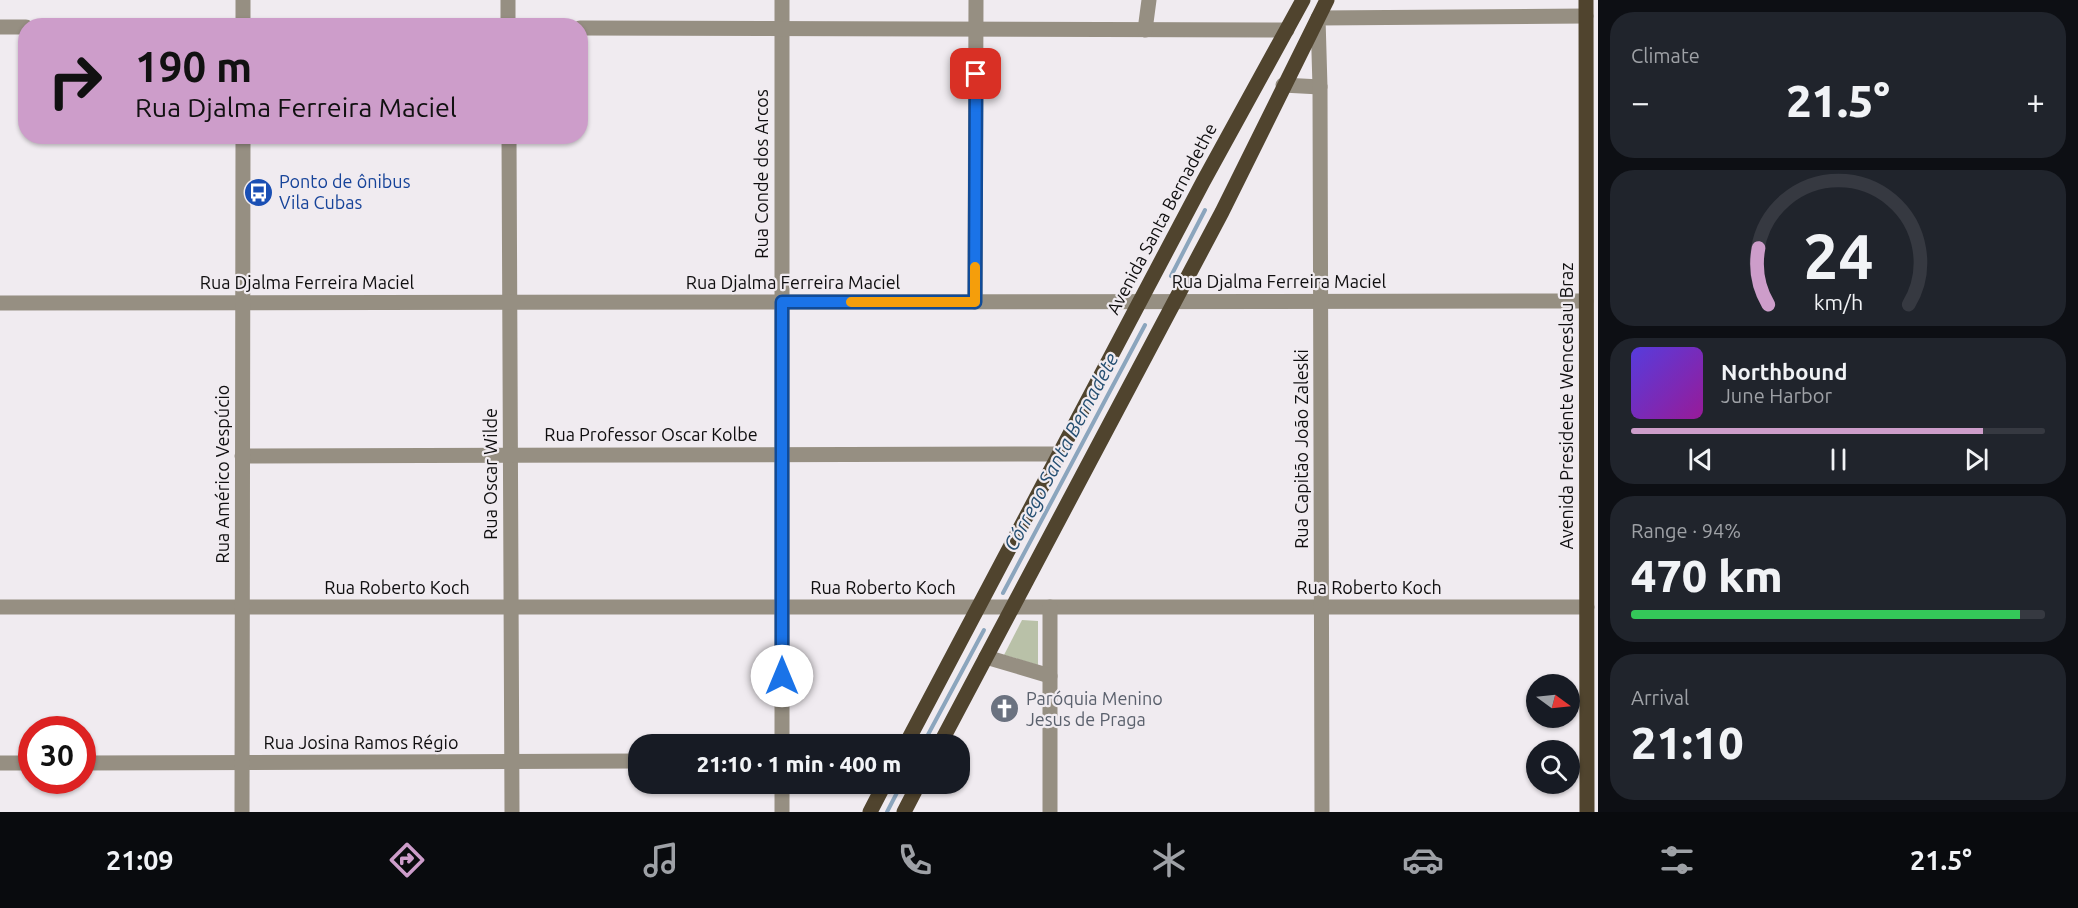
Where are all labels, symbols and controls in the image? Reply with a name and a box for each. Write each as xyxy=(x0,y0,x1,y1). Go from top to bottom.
icon: right xyxy=(36,42,114,120)
text: 190 m xyxy=(135,43,252,90)
text: Climate xyxy=(1631,44,1700,67)
pin xyxy=(950,48,1001,99)
icon: arrive xyxy=(959,57,992,90)
text: 21.5° xyxy=(1786,75,1890,126)
text: − xyxy=(1631,83,1650,120)
text: + xyxy=(2026,83,2045,120)
street label: Rua Conde dos Arcos xyxy=(751,89,771,259)
text: Rua Djalma Ferreira Maciel xyxy=(135,92,457,122)
street label: Avenida Santa Bernadethe xyxy=(1102,120,1220,318)
place label: Ponto de ônibus Vila Cubas xyxy=(279,171,411,212)
bus stop icon: Ponto de ônibus Vila Cubas xyxy=(242,176,274,208)
text: 24 xyxy=(1803,221,1873,291)
street label: Avenida Presidente Wenceslau Braz xyxy=(1556,262,1576,550)
street label: Rua Djalma Ferreira Maciel xyxy=(1172,271,1387,291)
street label: Rua Djalma Ferreira Maciel xyxy=(200,272,415,292)
street label: Rua Djalma Ferreira Maciel xyxy=(686,272,901,292)
text: km/h xyxy=(1813,290,1863,314)
water label: Córrego Santa Bernadete xyxy=(999,349,1123,555)
street label: Rua Capitão João Zaleski xyxy=(1291,349,1311,549)
text: Northbound xyxy=(1721,359,1847,384)
text: June Harbor xyxy=(1721,384,1832,407)
street label: Rua Américo Vespúcio xyxy=(212,385,232,563)
street label: Rua Oscar Wilde xyxy=(480,408,500,540)
street label: Rua Professor Oscar Kolbe xyxy=(544,424,758,444)
icon: previous xyxy=(1684,443,1717,476)
icon: pause xyxy=(1822,443,1855,476)
icon: next xyxy=(1960,443,1993,476)
text: Range · 94% xyxy=(1631,519,1741,542)
text: 470 km xyxy=(1631,550,1783,601)
street label: Rua Roberto Koch xyxy=(324,577,470,597)
street label: Rua Roberto Koch xyxy=(810,577,956,597)
street label: Rua Roberto Koch xyxy=(1296,577,1442,597)
position arrow xyxy=(750,644,814,708)
north arrow xyxy=(1526,674,1580,728)
map controls xyxy=(1526,674,1580,794)
text: Arrival xyxy=(1631,686,1689,709)
place label: Paróquia Menino Jesus de Praga xyxy=(1026,688,1163,729)
church icon: Paróquia Menino Jesus de Praga xyxy=(989,693,1021,725)
speed limit sign: 30 xyxy=(18,716,96,794)
text: 21:10 xyxy=(1631,717,1744,768)
street label: Rua Josina Ramos Régio xyxy=(264,732,458,752)
button: search xyxy=(1526,740,1580,794)
text: 21:10 · 1 min · 400 m xyxy=(697,751,901,776)
icon: directions xyxy=(386,839,428,881)
icon: music xyxy=(640,839,682,881)
icon: phone xyxy=(894,839,936,881)
icon: climate xyxy=(1148,839,1190,881)
icon: car xyxy=(1402,839,1444,881)
icon: filters xyxy=(1656,839,1698,881)
text: 21:09 xyxy=(106,845,174,875)
text: 21.5° xyxy=(1910,845,1972,875)

